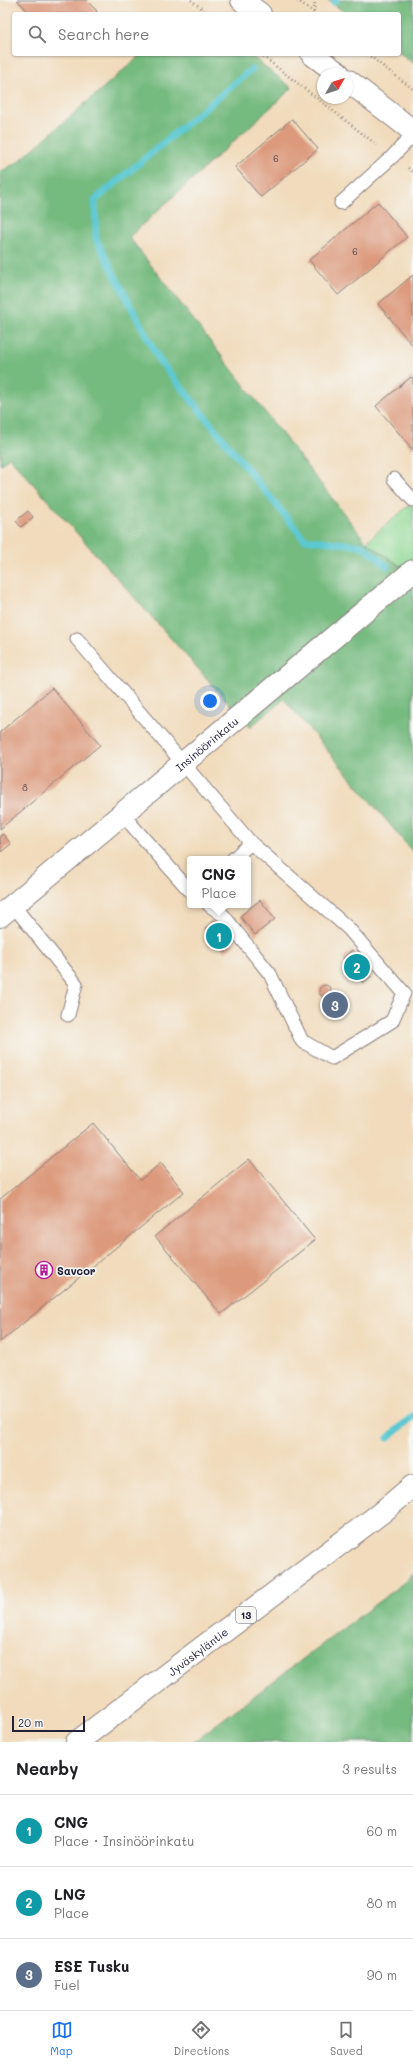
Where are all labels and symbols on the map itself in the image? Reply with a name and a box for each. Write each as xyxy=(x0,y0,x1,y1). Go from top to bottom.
north arrow xyxy=(317,68,353,104)
house number: 6 xyxy=(273,153,279,164)
house number: 6 xyxy=(352,246,358,257)
your location xyxy=(200,691,220,711)
street label: Insinöörinkatu xyxy=(172,713,241,774)
house number: 8 xyxy=(22,782,28,793)
pin: 1 xyxy=(206,921,232,951)
pin: 2 xyxy=(344,952,370,982)
pin: 3 xyxy=(322,990,348,1020)
building icon: Savcor xyxy=(34,1260,54,1280)
place label: Savcor xyxy=(57,1263,96,1278)
road number: 13 xyxy=(236,1607,256,1623)
street label: Jyväskyläntie xyxy=(164,1623,231,1679)
scale bar xyxy=(12,1714,85,1733)

